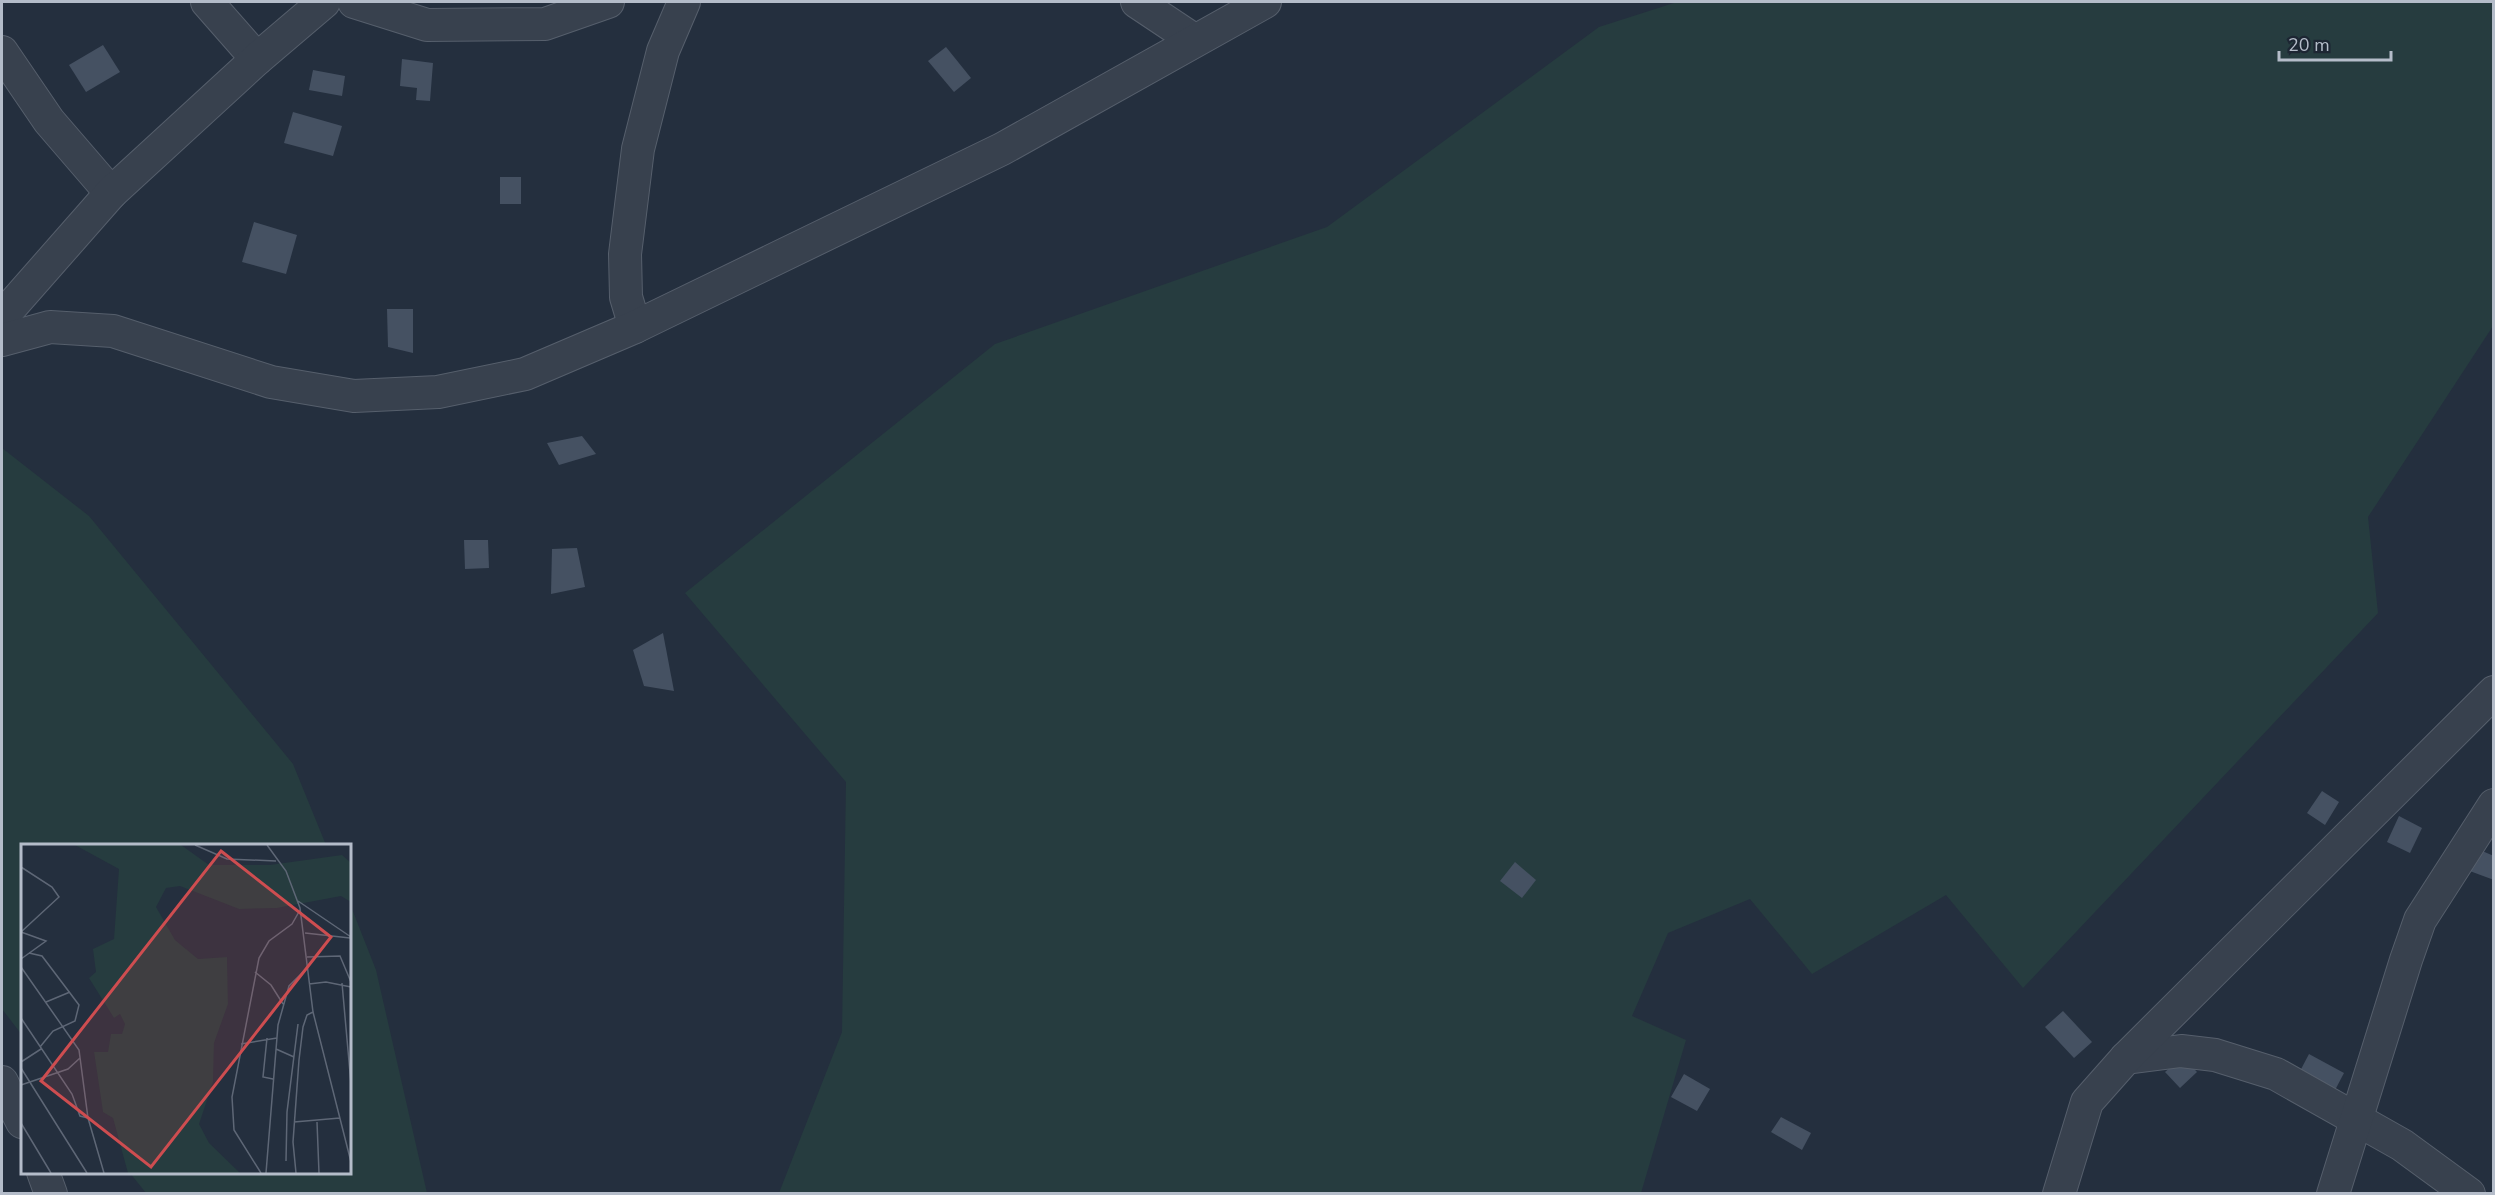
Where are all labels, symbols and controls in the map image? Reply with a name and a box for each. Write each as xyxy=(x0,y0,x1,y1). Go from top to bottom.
scale bar xyxy=(2279,24,2392,62)
text: 20 m xyxy=(2288,33,2330,57)
inset map xyxy=(21,844,351,1174)

